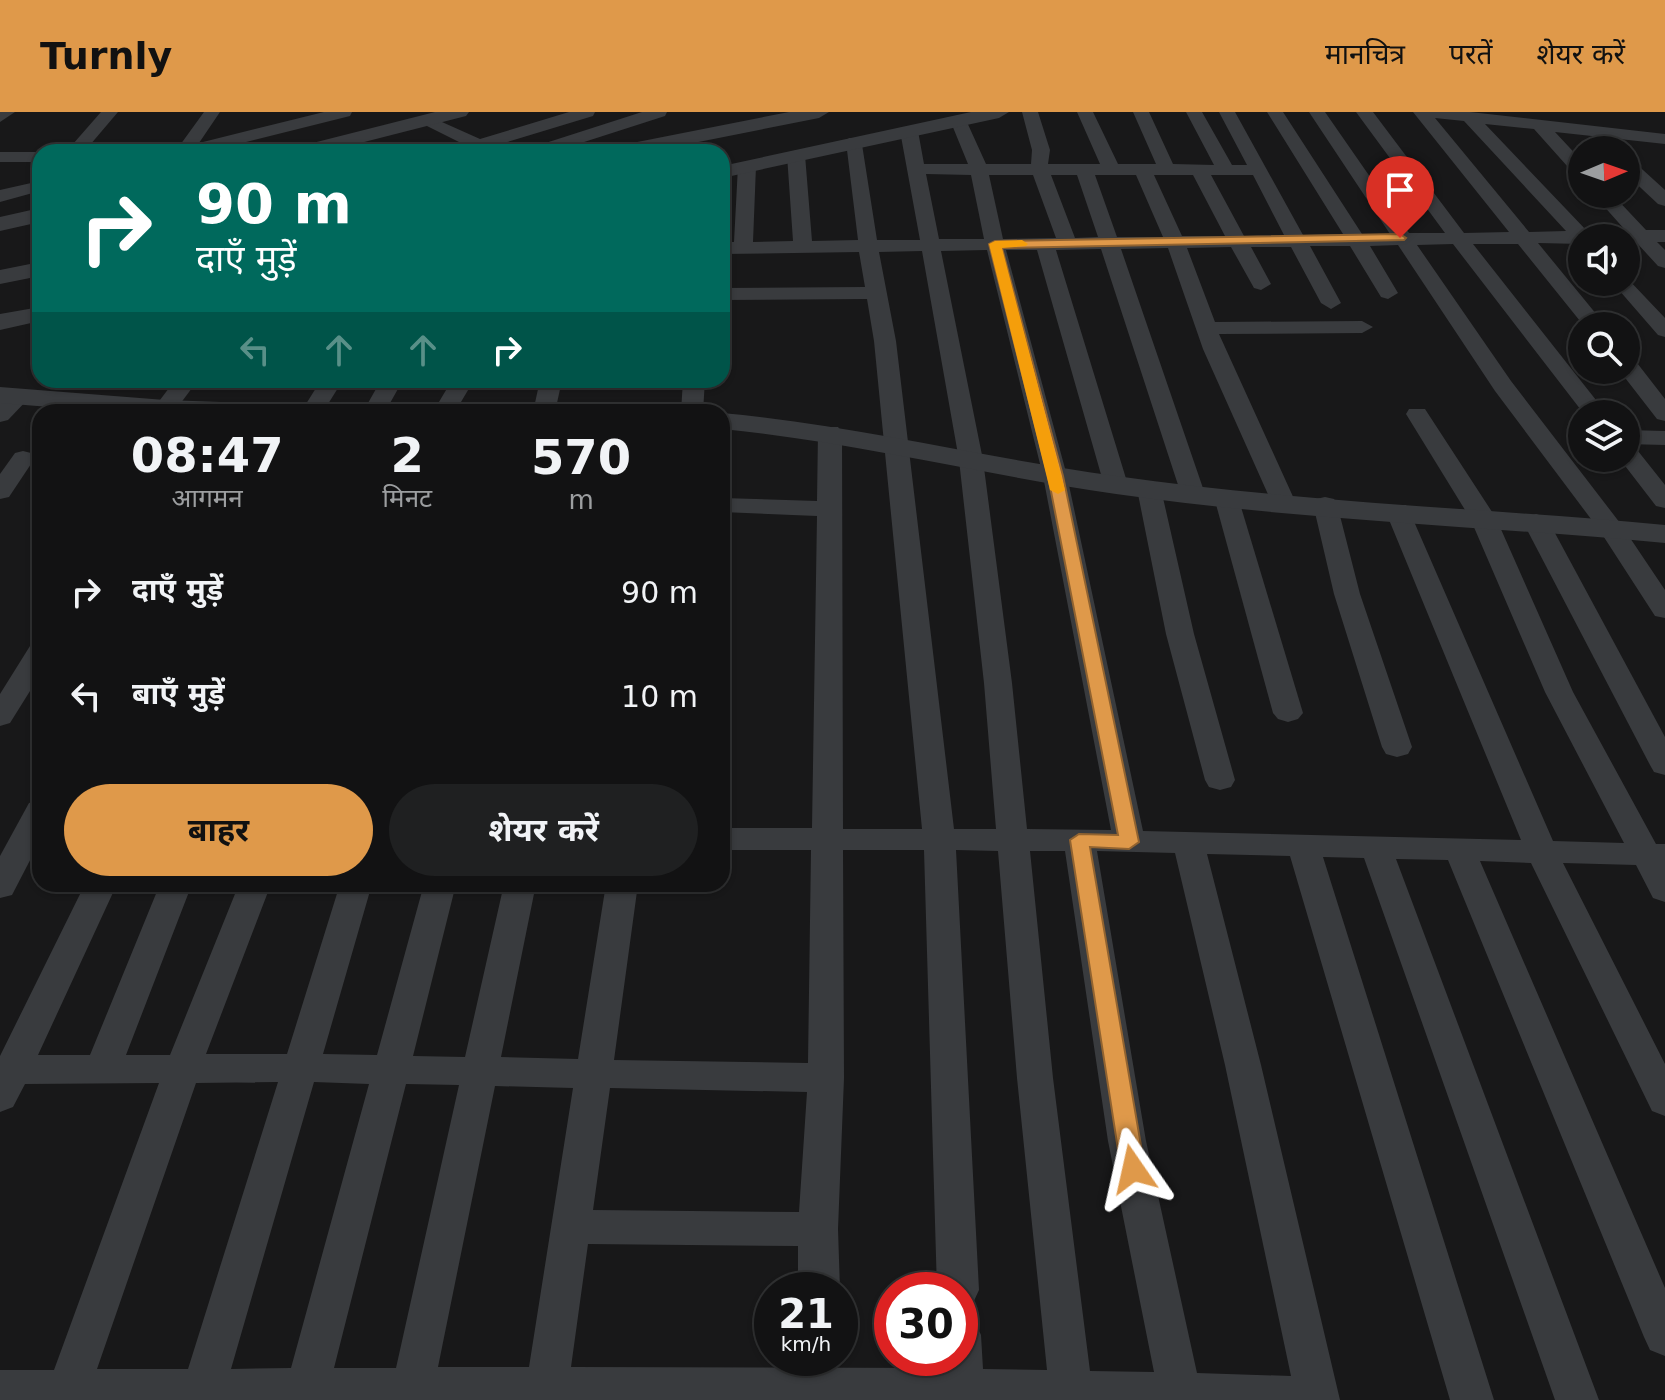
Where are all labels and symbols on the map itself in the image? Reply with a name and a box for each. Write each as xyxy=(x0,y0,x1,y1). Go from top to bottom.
north arrow xyxy=(1568,136,1640,208)
pin xyxy=(1366,156,1434,238)
position arrow xyxy=(1091,1127,1175,1211)
speed limit sign: 30 xyxy=(874,1272,978,1376)

